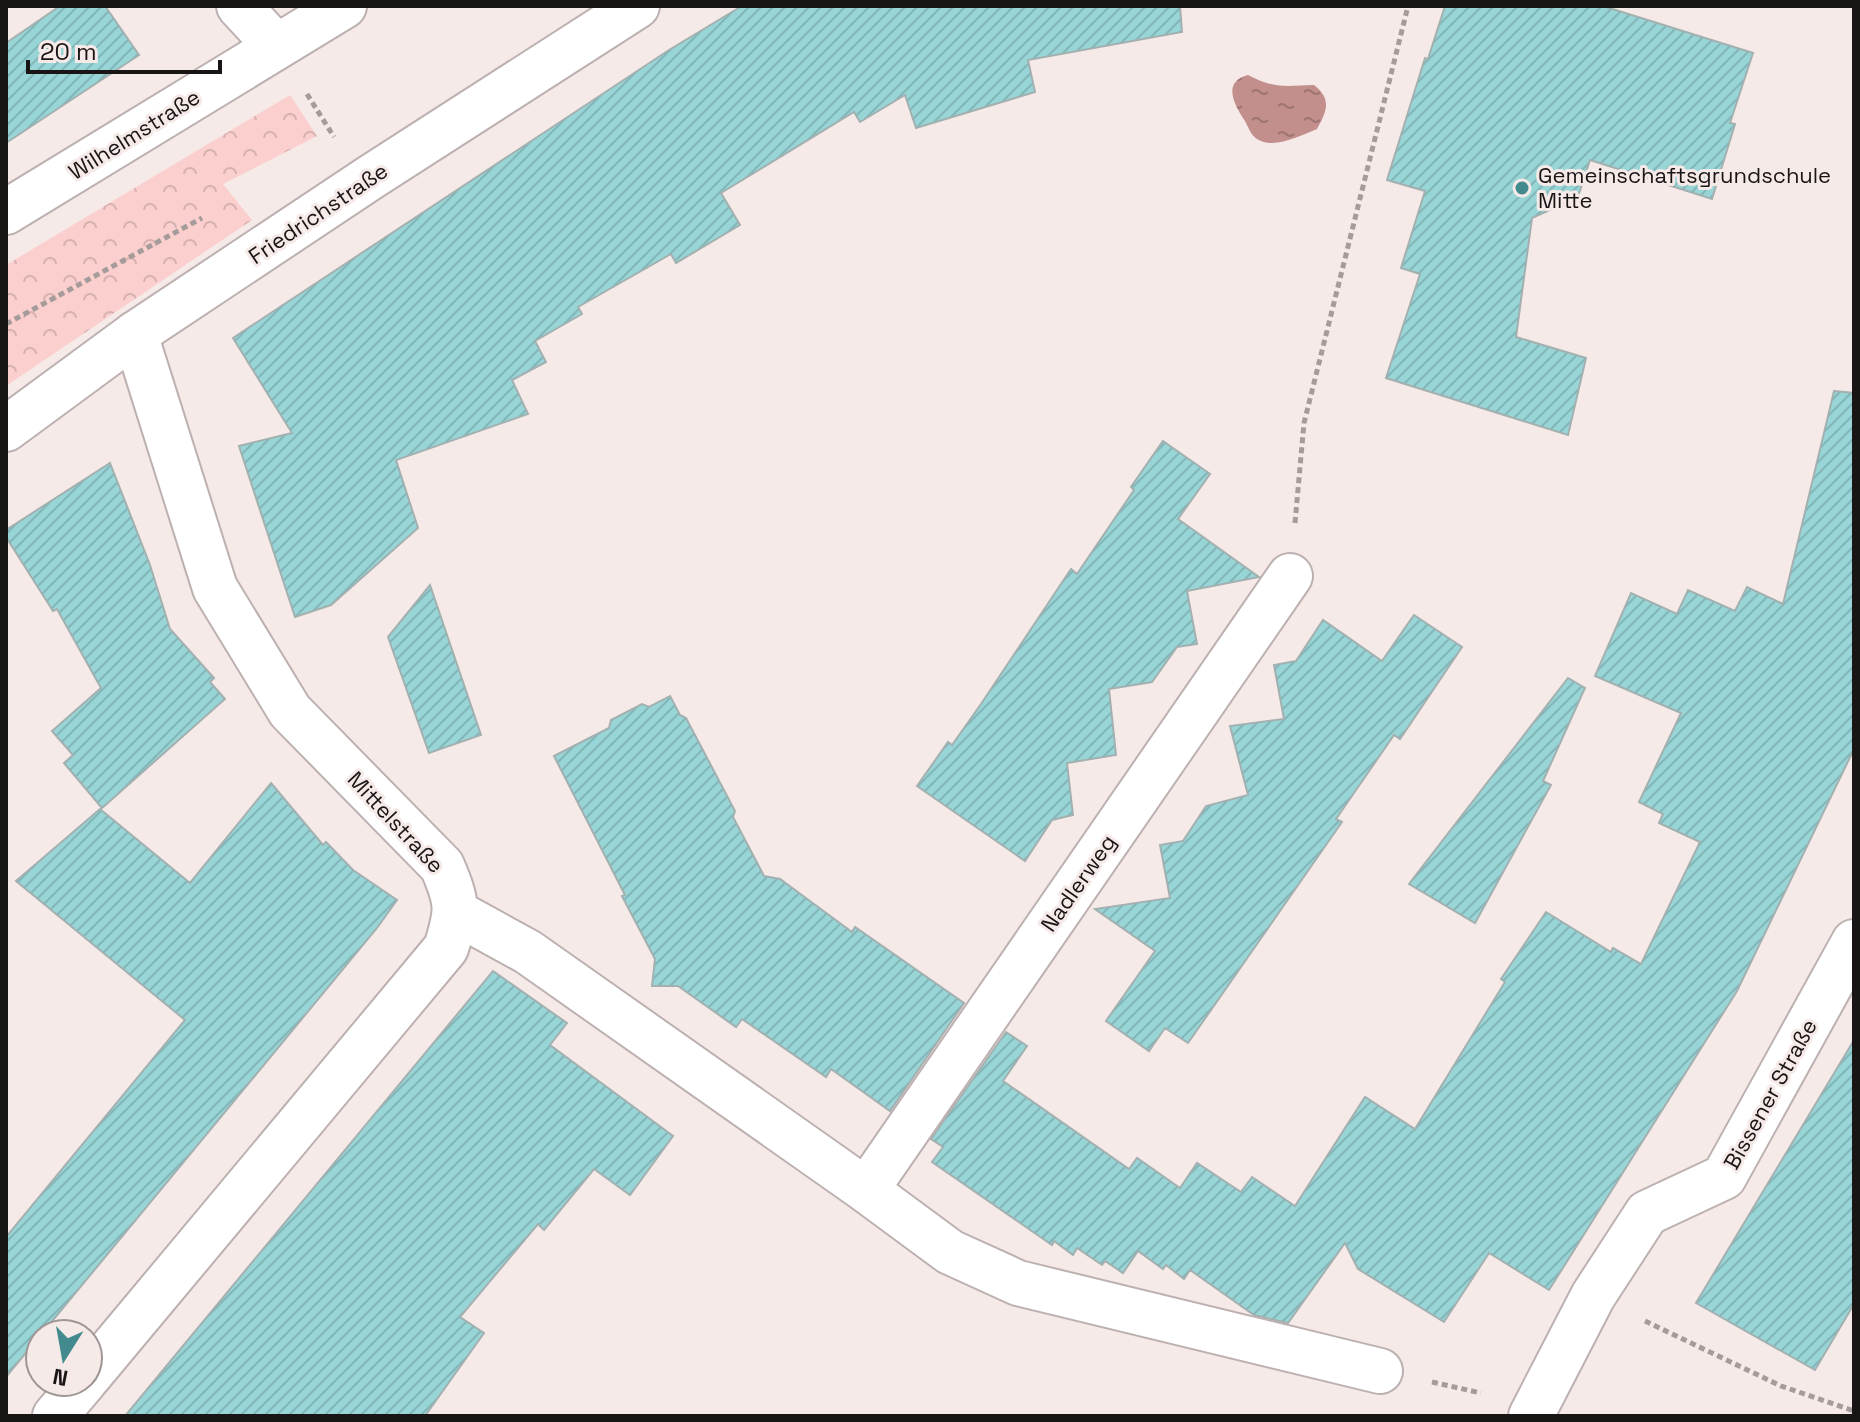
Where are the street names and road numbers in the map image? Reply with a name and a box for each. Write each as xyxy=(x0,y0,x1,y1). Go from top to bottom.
street label: Wilhelmstraße xyxy=(63,82,205,186)
street label: Friedrichstraße xyxy=(243,156,393,270)
street label: Mittelstraße xyxy=(342,765,450,879)
street label: Nadlerweg xyxy=(1034,829,1122,937)
street label: Bissener Straße xyxy=(1717,1014,1823,1174)

